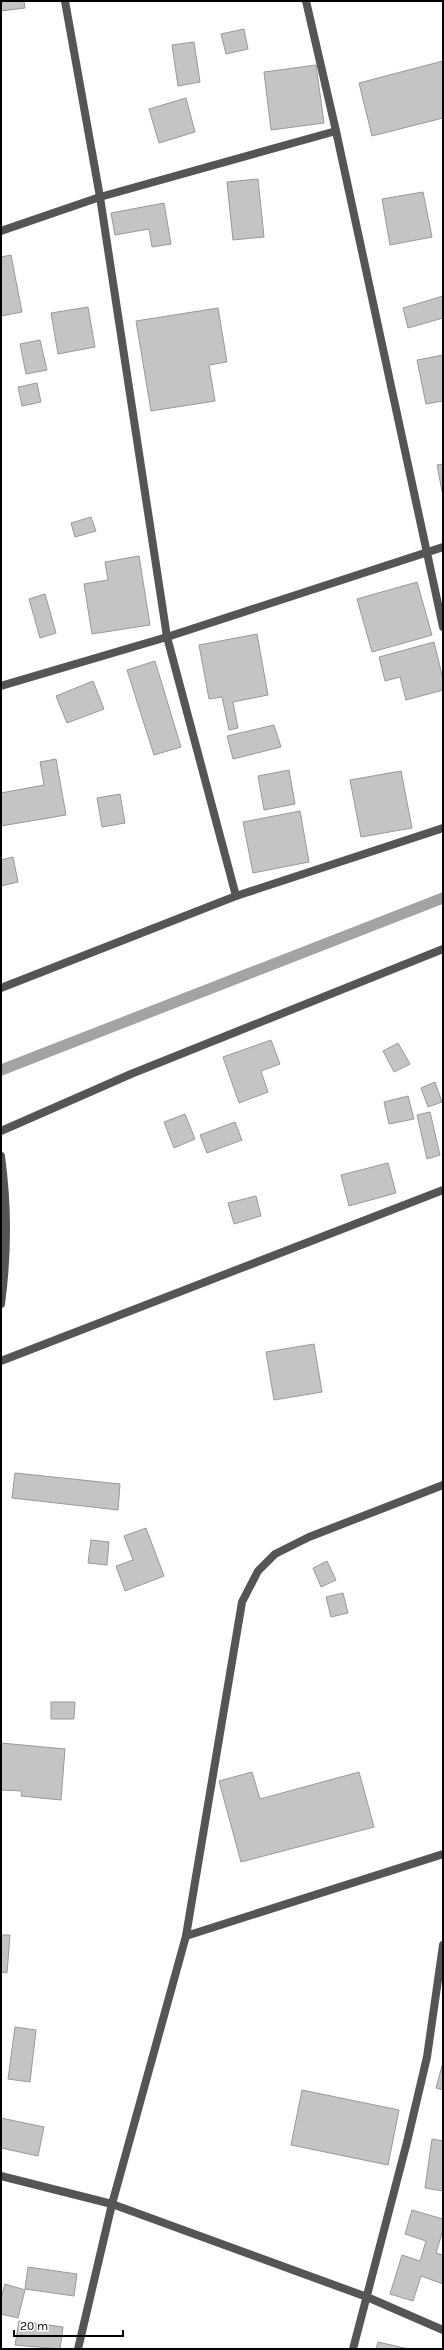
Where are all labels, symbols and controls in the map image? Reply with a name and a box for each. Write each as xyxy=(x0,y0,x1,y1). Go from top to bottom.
scale bar xyxy=(14,2312,123,2338)
text: 20 m xyxy=(20,2319,48,2333)

